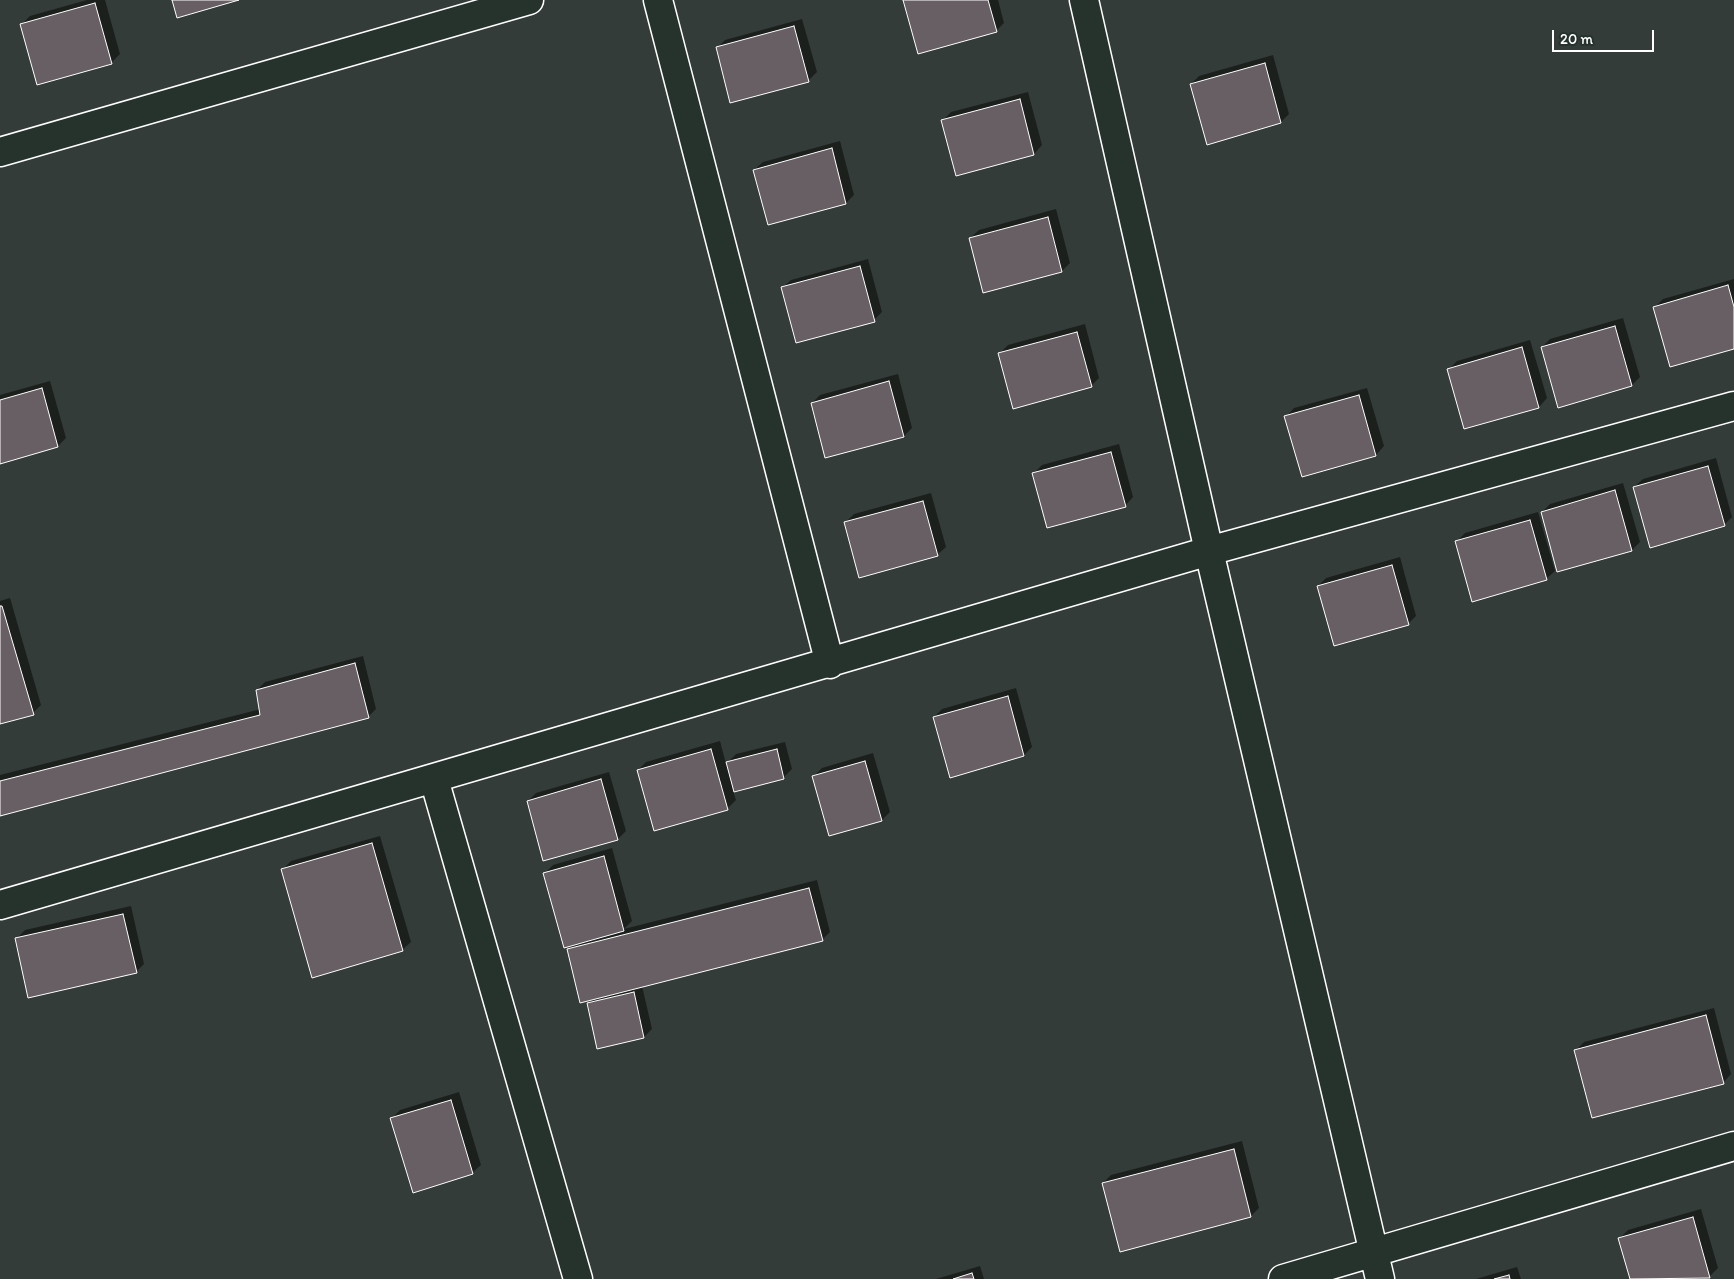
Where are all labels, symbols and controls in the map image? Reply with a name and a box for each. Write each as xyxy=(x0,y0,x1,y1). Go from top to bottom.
scale bar xyxy=(1554,20,1656,52)
text: 20 m xyxy=(1560,30,1593,48)

